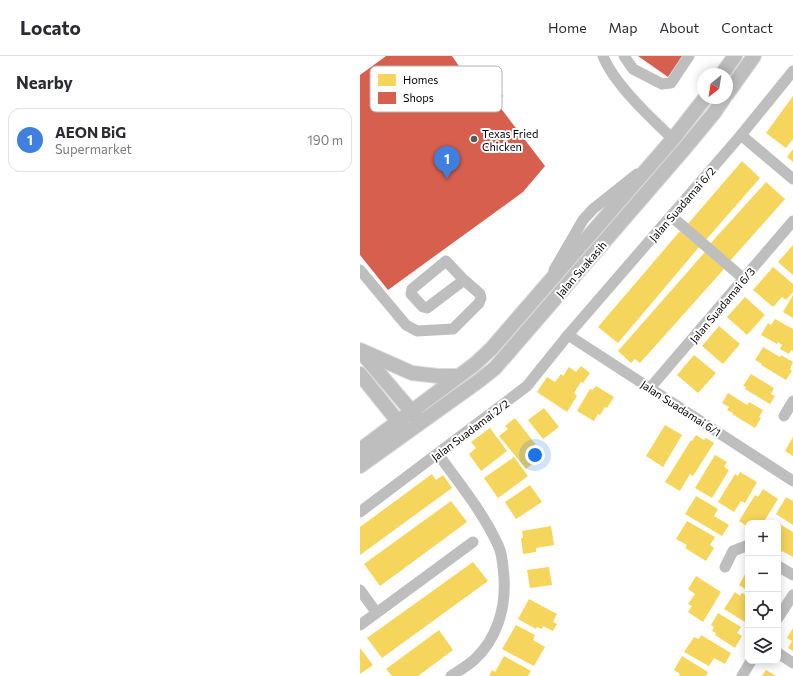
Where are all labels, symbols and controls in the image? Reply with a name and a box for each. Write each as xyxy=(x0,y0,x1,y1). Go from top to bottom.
text: Locato xyxy=(20,16,81,39)
text: Home xyxy=(548,19,587,36)
text: Map xyxy=(609,19,637,36)
text: About xyxy=(659,19,699,36)
text: Contact xyxy=(721,19,773,36)
legend xyxy=(370,66,502,112)
north arrow xyxy=(697,68,733,104)
text: Nearby xyxy=(16,72,73,93)
text: Homes xyxy=(403,73,438,86)
text: Shops xyxy=(403,91,434,104)
text: AEON BiG xyxy=(55,123,126,141)
place label: Texas Fried Chicken xyxy=(482,127,538,153)
text: 1 xyxy=(27,132,33,148)
text: 190 m xyxy=(307,132,343,148)
marker: Texas Fried Chicken xyxy=(469,134,479,144)
text: Supermarket xyxy=(55,141,132,157)
pin: 1 xyxy=(434,146,460,179)
street label: Jalan Suadamai 6/2 xyxy=(646,164,719,244)
street label: Jalan Suakasih xyxy=(553,238,610,300)
street label: Jalan Suadamai 6/3 xyxy=(687,265,758,346)
street label: Jalan Suadamai 6/1 xyxy=(638,377,723,440)
street label: Jalan Suadamai 2/2 xyxy=(429,397,512,464)
your location xyxy=(525,445,545,465)
map controls xyxy=(745,520,781,664)
button: + xyxy=(745,520,781,556)
button: − xyxy=(745,556,781,592)
button: locate xyxy=(745,592,781,628)
button: layers xyxy=(745,628,781,664)

